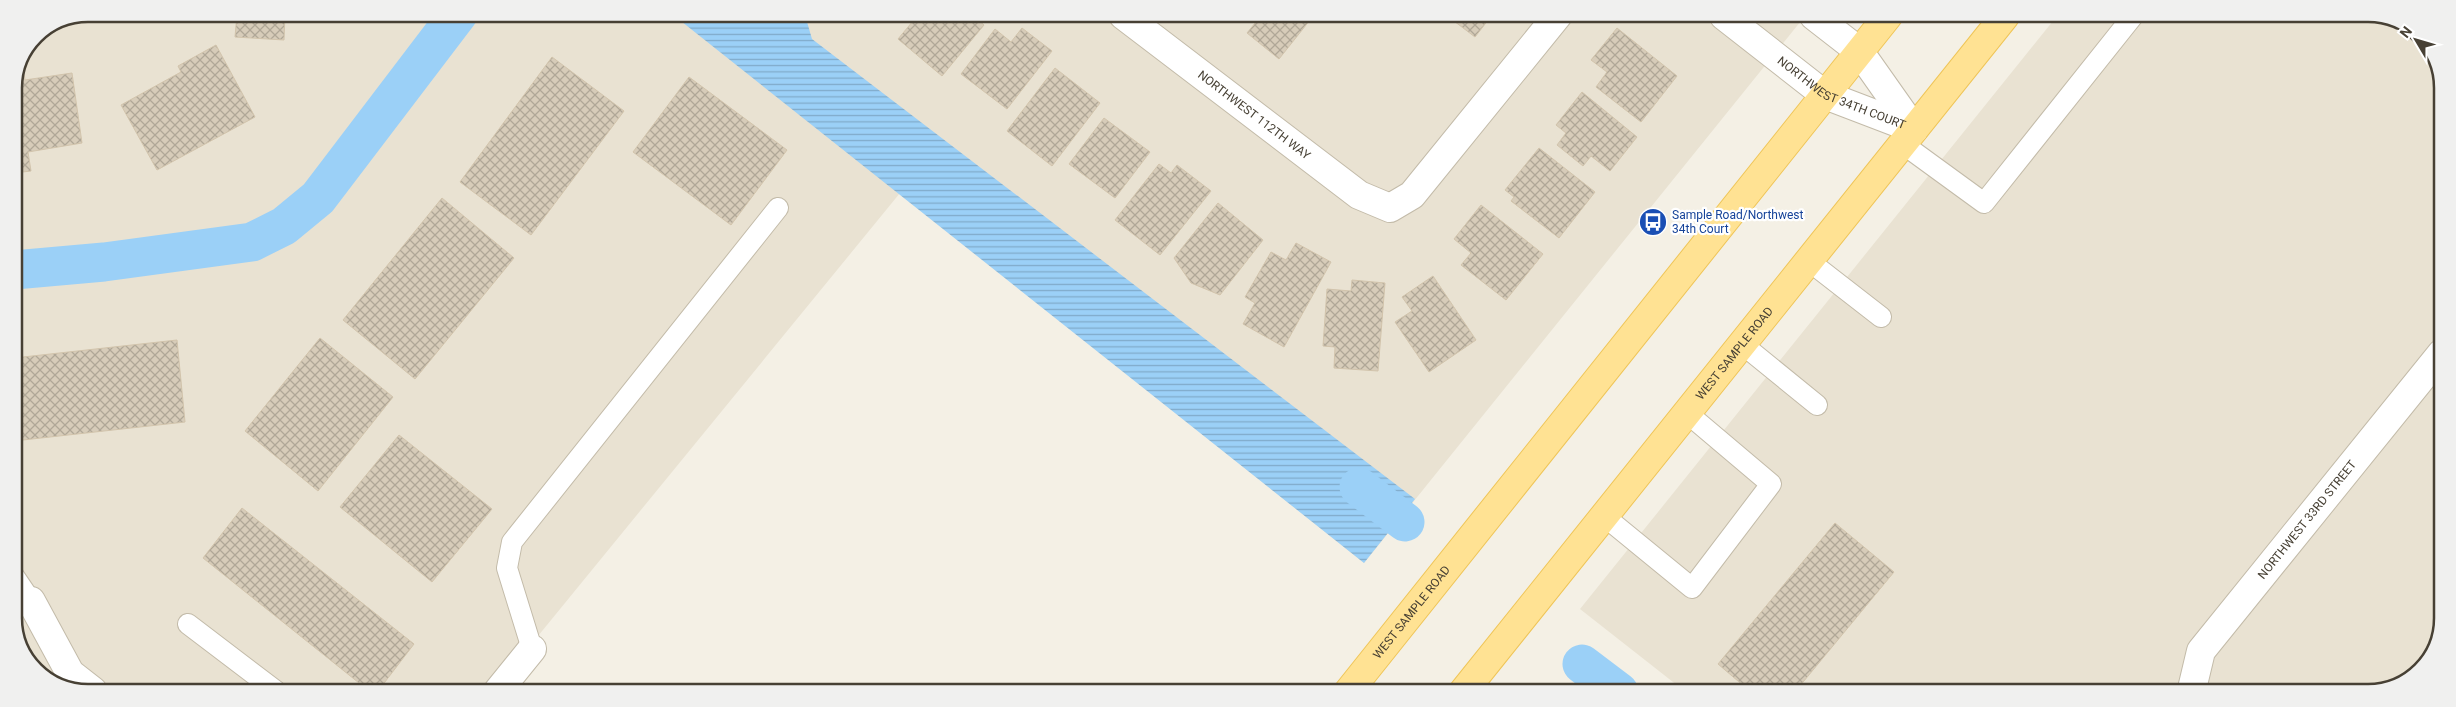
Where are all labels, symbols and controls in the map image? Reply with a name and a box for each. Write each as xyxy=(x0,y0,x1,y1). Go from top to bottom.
north arrow xyxy=(2391,15,2441,65)
text: N xyxy=(2396,23,2415,41)
street label: NORTHWEST 34TH COURT xyxy=(1775,54,1908,132)
street label: NORTHWEST 112TH WAY xyxy=(1195,68,1314,163)
bus stop icon: Sample Road/Northwest 34th Court xyxy=(1638,207,1668,237)
place label: Sample Road/Northwest 34th Court xyxy=(1672,208,1804,236)
street label: WEST SAMPLE ROAD xyxy=(1693,304,1776,403)
street label: NORTHWEST 33RD STREET xyxy=(2255,458,2359,582)
street label: WEST SAMPLE ROAD xyxy=(1370,563,1453,662)

